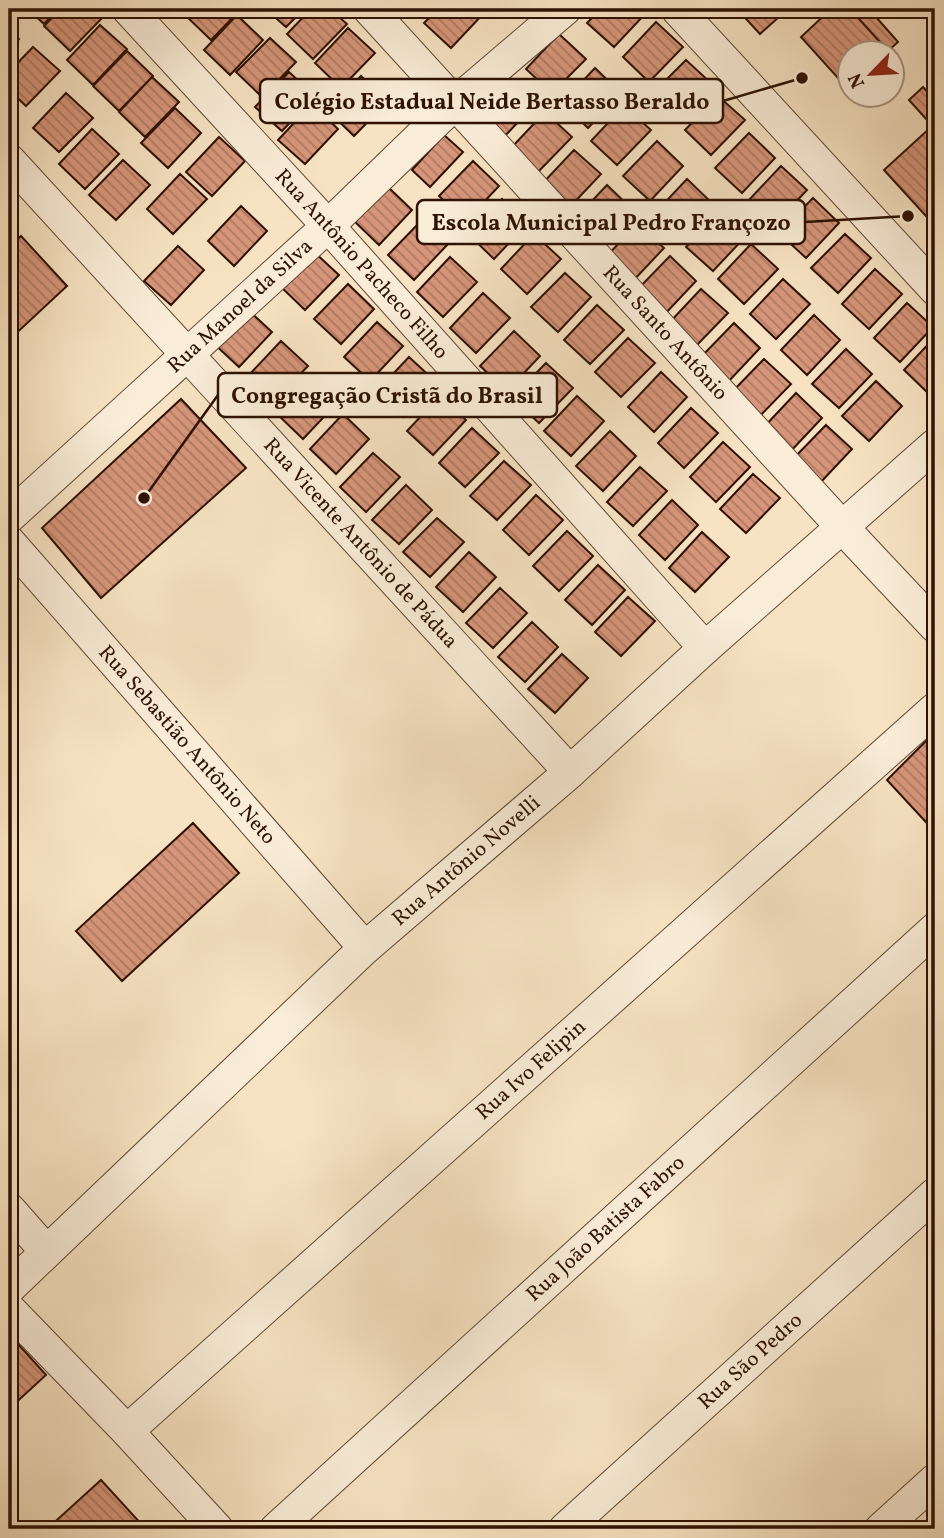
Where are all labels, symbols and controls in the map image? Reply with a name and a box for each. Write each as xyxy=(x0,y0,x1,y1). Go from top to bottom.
north arrow xyxy=(836,38,906,108)
text: N xyxy=(843,68,872,92)
callout: Colégio Estadual Neide Bertasso Beraldo xyxy=(260,79,723,123)
text: Colégio Estadual Neide Bertasso Beraldo xyxy=(274,87,710,119)
street label: Rua Antônio Pacheco Filho xyxy=(268,163,455,366)
callout: Escola Municipal Pedro Françozo xyxy=(417,200,805,244)
text: Escola Municipal Pedro Françozo xyxy=(431,208,791,240)
street label: Rua Manoel da Silva xyxy=(161,232,319,380)
street label: Rua Santo Antônio xyxy=(596,259,734,407)
callout: Congregação Cristã do Brasil xyxy=(218,373,557,417)
text: Congregação Cristã do Brasil xyxy=(231,381,543,413)
street label: Rua Vicente Antônio de Pádua xyxy=(256,432,464,655)
street label: Rua Sebastião Antônio Neto xyxy=(91,639,283,851)
street label: Rua Antônio Novelli xyxy=(386,789,547,933)
street label: Rua Ivo Felipin xyxy=(470,1013,593,1127)
street label: Rua João Batista Fabro xyxy=(520,1149,692,1309)
street label: Rua São Pedro xyxy=(692,1306,809,1416)

